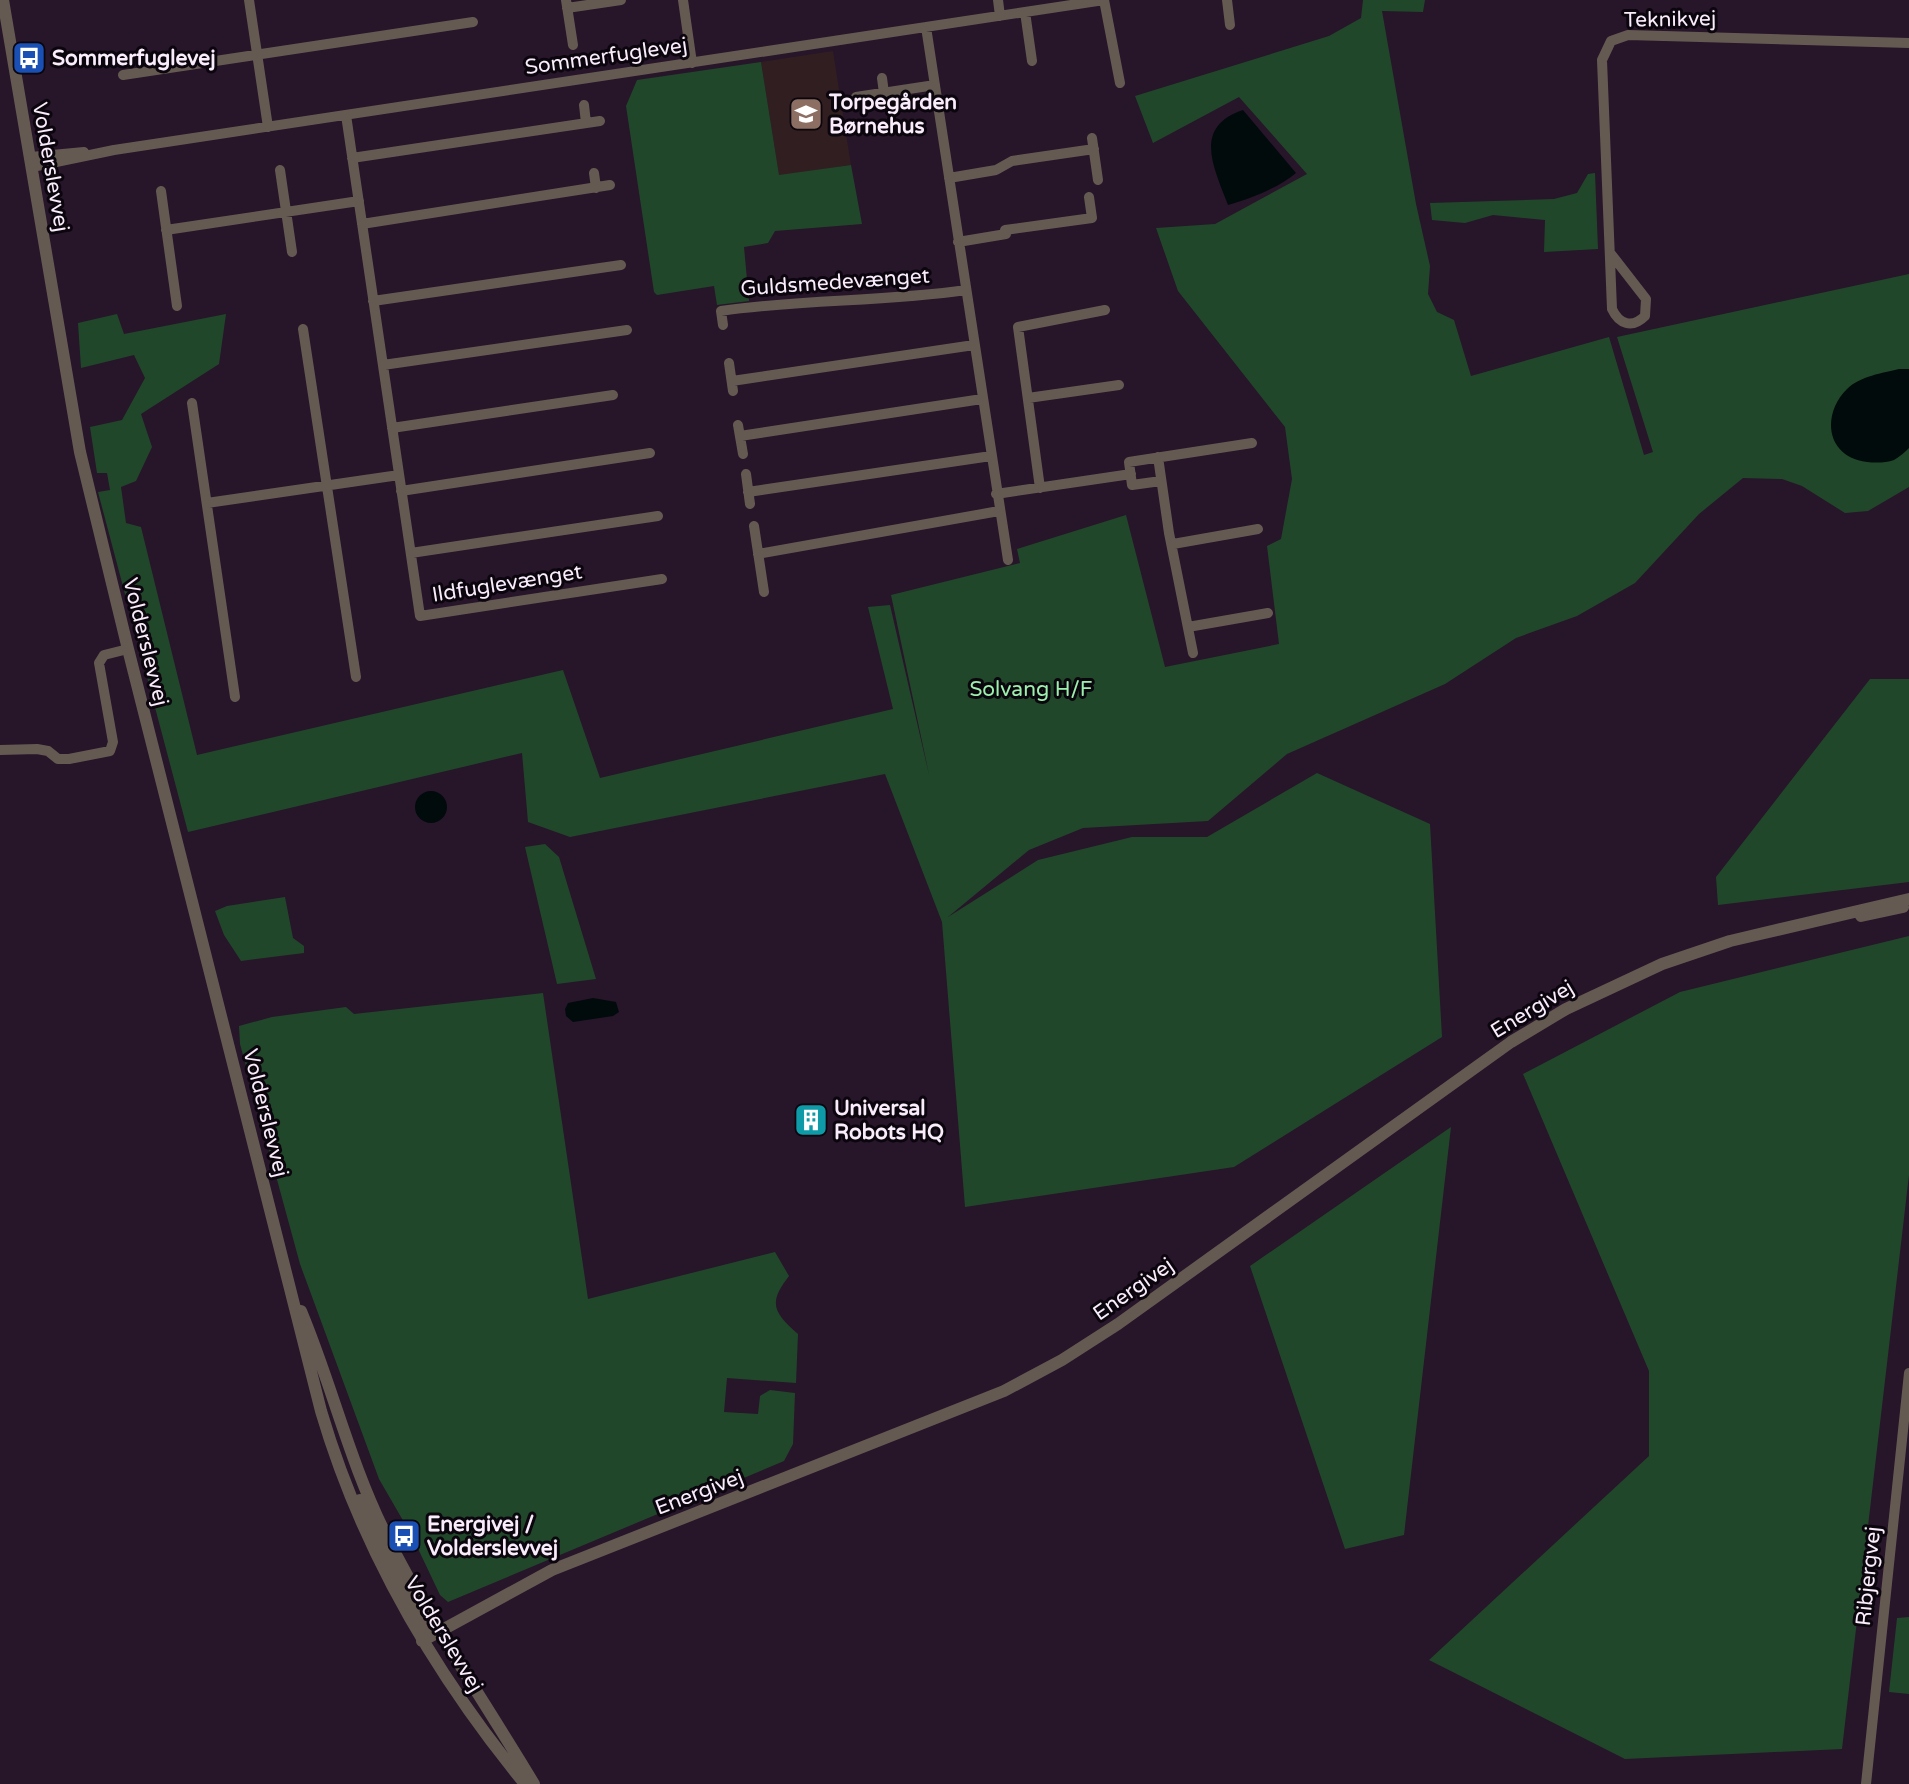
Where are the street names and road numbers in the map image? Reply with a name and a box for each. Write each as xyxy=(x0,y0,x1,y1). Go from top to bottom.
street label: Teknikvej xyxy=(1624,6,1716,33)
street label: Sommerfuglevej xyxy=(523,33,689,80)
street label: Volderslevvej xyxy=(27,100,74,234)
street label: Guldsmedevænget xyxy=(740,263,930,302)
street label: Ildfuglevænget xyxy=(430,559,584,608)
street label: Volderslevvej xyxy=(118,576,173,709)
street label: Energivej xyxy=(1486,975,1578,1044)
street label: Volderslevvej xyxy=(238,1047,293,1180)
street label: Energivej xyxy=(1088,1253,1178,1326)
street label: Energivej xyxy=(652,1464,747,1521)
street label: Ribjergvej xyxy=(1851,1525,1886,1627)
street label: Volderslevvej xyxy=(399,1572,488,1697)

